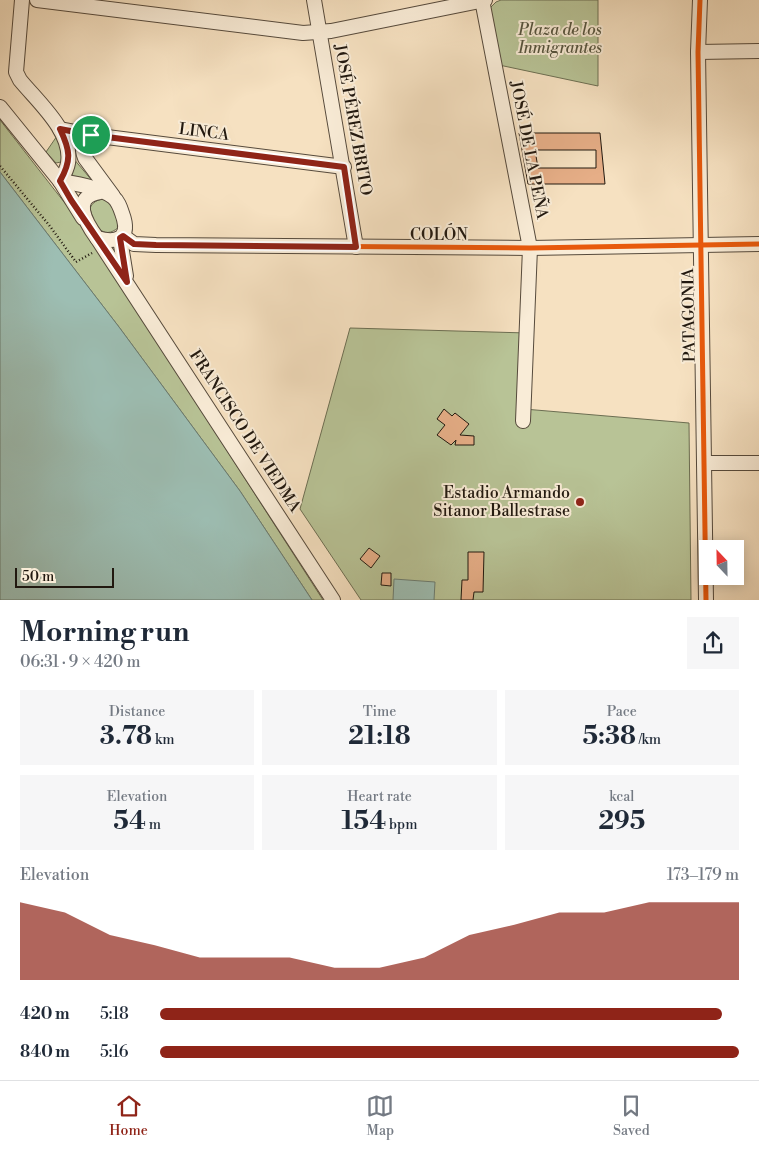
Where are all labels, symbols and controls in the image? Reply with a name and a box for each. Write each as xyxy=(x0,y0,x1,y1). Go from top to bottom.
park label: Plaza de los Inmigrantes xyxy=(517,20,602,58)
street label: JOSÉ PÉREZ BRITO xyxy=(330,41,378,197)
street label: JOSÉ DE LA PEÑA xyxy=(506,78,555,222)
pin xyxy=(70,114,112,156)
street label: LINCA xyxy=(178,119,231,145)
icon: arrive xyxy=(77,121,105,149)
street label: COLÓN xyxy=(410,223,468,245)
street label: PATAGONIA xyxy=(678,267,700,362)
street label: FRANCISCO DE VIEDMA xyxy=(185,346,306,517)
place label: Estadio Armando Sitanor Ballestrase xyxy=(433,483,570,521)
marker: Estadio Armando Sitanor Ballestrase xyxy=(574,496,586,508)
north arrow xyxy=(699,540,744,585)
map controls xyxy=(699,540,744,585)
scale bar xyxy=(15,565,114,588)
text: 50 m xyxy=(22,568,54,586)
text: Morning run xyxy=(20,615,189,650)
button: share xyxy=(687,617,739,669)
text: 06:31 · 9 × 420 m xyxy=(20,652,141,672)
text: Distance xyxy=(109,703,165,721)
text: Time xyxy=(363,703,396,721)
text: Pace xyxy=(607,703,637,721)
text: 3.78 xyxy=(100,721,152,752)
text: 21:18 xyxy=(348,721,411,752)
text: 5:38 xyxy=(583,721,636,752)
text: km xyxy=(152,731,174,749)
text: /km xyxy=(636,731,661,749)
text: Elevation xyxy=(107,788,167,806)
text: Heart rate xyxy=(347,788,412,806)
text: kcal xyxy=(609,788,635,806)
text: 54 xyxy=(113,806,146,837)
text: 154 xyxy=(342,806,386,837)
text: 295 xyxy=(598,806,645,837)
text: m xyxy=(146,816,161,834)
text: bpm xyxy=(386,816,417,834)
text: Elevation xyxy=(20,865,89,885)
text: 173–179 m xyxy=(667,865,739,885)
text: 420 m xyxy=(20,1004,69,1024)
text: 5:18 xyxy=(100,1004,129,1024)
text: 840 m xyxy=(20,1042,70,1062)
text: 5:16 xyxy=(100,1042,128,1062)
tab: Home xyxy=(109,1092,148,1140)
tab: Map xyxy=(366,1092,394,1140)
tab: Saved xyxy=(613,1092,650,1140)

